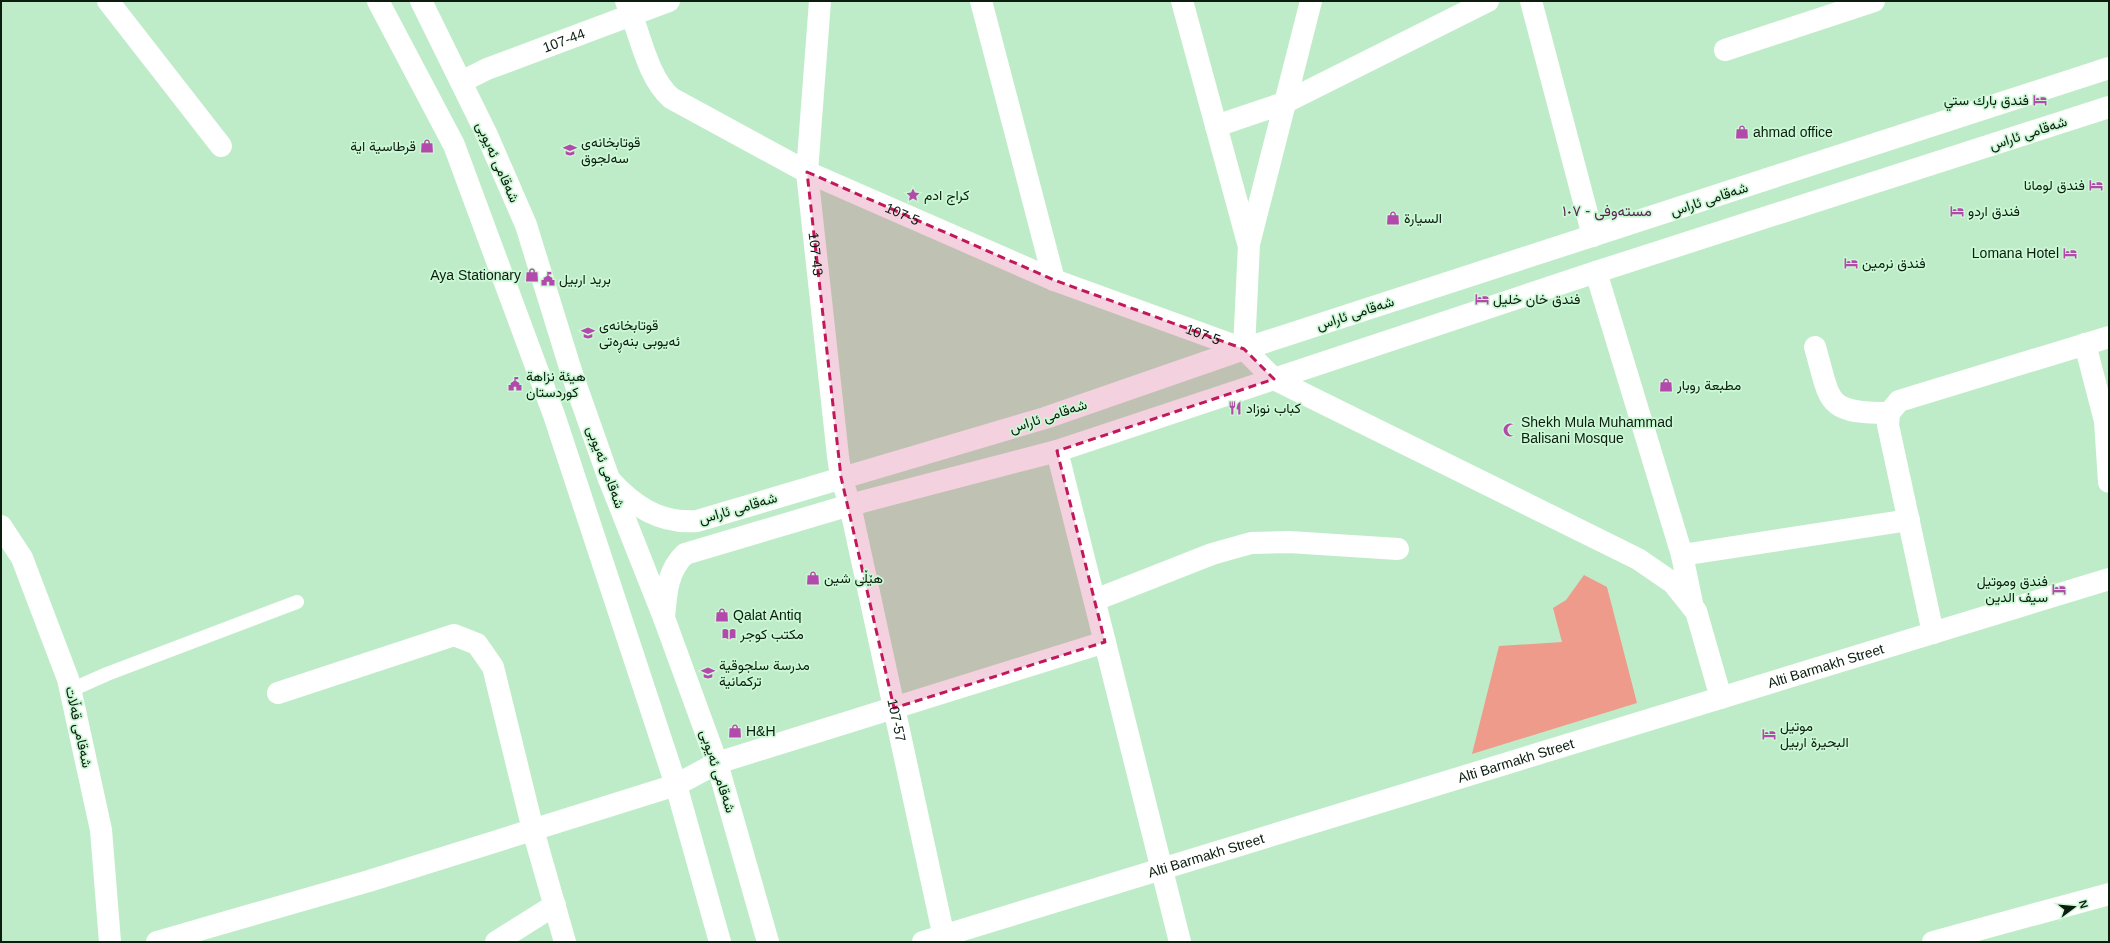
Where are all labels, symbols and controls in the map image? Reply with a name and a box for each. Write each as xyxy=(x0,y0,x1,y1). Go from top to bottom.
street label: 107-44 xyxy=(541,25,587,55)
place label: فندق بارك ستي xyxy=(1944,92,2029,112)
hotel icon: فندق بارك ستي xyxy=(2032,92,2048,108)
street label: شەقامی ئاراس xyxy=(1987,113,2069,154)
street label: شەقامی ئەیوبی xyxy=(472,119,523,205)
shop icon: ahmad office xyxy=(1734,124,1750,140)
place label: ahmad office xyxy=(1753,124,1833,140)
place label: قوتابخانەی سەلجوق xyxy=(581,134,640,167)
place label: قرطاسية اية xyxy=(350,138,416,155)
shop icon: قرطاسية اية xyxy=(419,138,435,154)
school or university icon: قوتابخانەی سەلجوق xyxy=(562,142,578,158)
place label: فندق لومانا xyxy=(2024,177,2085,194)
hotel icon: فندق لومانا xyxy=(2088,177,2104,193)
street label: شەقامی ئاراس xyxy=(1668,179,1750,220)
place icon: كراج ادم xyxy=(905,187,921,203)
place label: كراج ادم xyxy=(924,187,969,206)
street label: 107-5 xyxy=(883,199,922,228)
district label: مستەوفی - ١٠٧ xyxy=(1562,202,1652,221)
hotel icon: فندق اردو xyxy=(1949,203,1965,219)
place label: فندق اردو xyxy=(1968,203,2020,220)
shop icon: السيارة xyxy=(1385,210,1401,226)
place label: السيارة xyxy=(1404,210,1442,227)
street label: 107-43 xyxy=(806,231,826,277)
place label: Lomana Hotel xyxy=(1972,245,2059,261)
hotel icon: Lomana Hotel xyxy=(2062,245,2078,261)
hotel icon: فندق نرمين xyxy=(1843,255,1859,271)
place label: فندق نرمين xyxy=(1862,255,1926,272)
place label: Aya Stationary xyxy=(430,267,521,283)
shop icon: Aya Stationary xyxy=(524,267,540,283)
public building icon: بريد اربيل xyxy=(540,271,556,287)
place label: بريد اربيل xyxy=(559,271,611,288)
hotel icon: فندق خان خليل xyxy=(1474,291,1490,307)
place label: فندق خان خليل xyxy=(1493,291,1580,308)
street label: شەقامی ئاراس xyxy=(1314,293,1396,334)
place label: قوتابخانەی ئەیوبی بنەڕەتی xyxy=(599,317,680,353)
street label: 107-5 xyxy=(1184,321,1223,348)
school or university icon: قوتابخانەی ئەیوبی بنەڕەتی xyxy=(580,325,596,341)
place label: هيئة نزاهة كوردستان xyxy=(526,368,586,401)
public building icon: هيئة نزاهة كوردستان xyxy=(507,376,523,392)
shop icon: مطبعة روبار xyxy=(1658,377,1674,393)
place label: مطبعة روبار xyxy=(1676,377,1741,394)
street label: شەقامی ئاراس xyxy=(1007,396,1089,437)
restaurant icon: كباب نوزاد xyxy=(1227,400,1243,416)
place label: كباب نوزاد xyxy=(1246,400,1301,417)
place label: Shekh Mula Muhammad Balisani Mosque xyxy=(1521,414,1673,446)
mosque icon: Shekh Mula Muhammad Balisani Mosque xyxy=(1502,422,1518,438)
street label: شەقامی ئەیوبی xyxy=(583,424,628,511)
street label: شەقامی ئاراس xyxy=(697,489,779,528)
shop icon: هێڵی شین xyxy=(805,570,821,586)
place label: هێڵی شین xyxy=(824,570,883,587)
place label: فندق وموتيل سيف الدين xyxy=(1977,573,2048,606)
hotel icon: فندق وموتيل سيف الدين xyxy=(2051,581,2067,597)
shop icon: Qalat Antiq xyxy=(714,607,730,623)
place label: Qalat Antiq xyxy=(733,607,802,623)
library icon: مكتب كوجر xyxy=(721,626,737,642)
place label: مكتب كوجر xyxy=(739,626,804,643)
street label: Alti Barmakh Street xyxy=(1766,640,1886,691)
place label: مدرسة سلجوقية تركمانية xyxy=(719,657,810,690)
school or university icon: مدرسة سلجوقية تركمانية xyxy=(700,665,716,681)
street label: شەقامی قەڵات xyxy=(62,685,95,769)
street label: 107-57 xyxy=(884,697,909,743)
place label: موتيل البحيرة اربيل xyxy=(1780,718,1849,751)
shop icon: H&H xyxy=(727,723,743,739)
place label: H&H xyxy=(746,723,776,739)
hotel icon: موتيل البحيرة اربيل xyxy=(1761,726,1777,742)
street label: شەقامی ئەیوبی xyxy=(696,727,739,815)
street label: Alti Barmakh Street xyxy=(1456,735,1576,786)
street label: Alti Barmakh Street xyxy=(1146,830,1266,881)
north arrow xyxy=(2054,887,2094,927)
text: N xyxy=(2077,899,2090,910)

